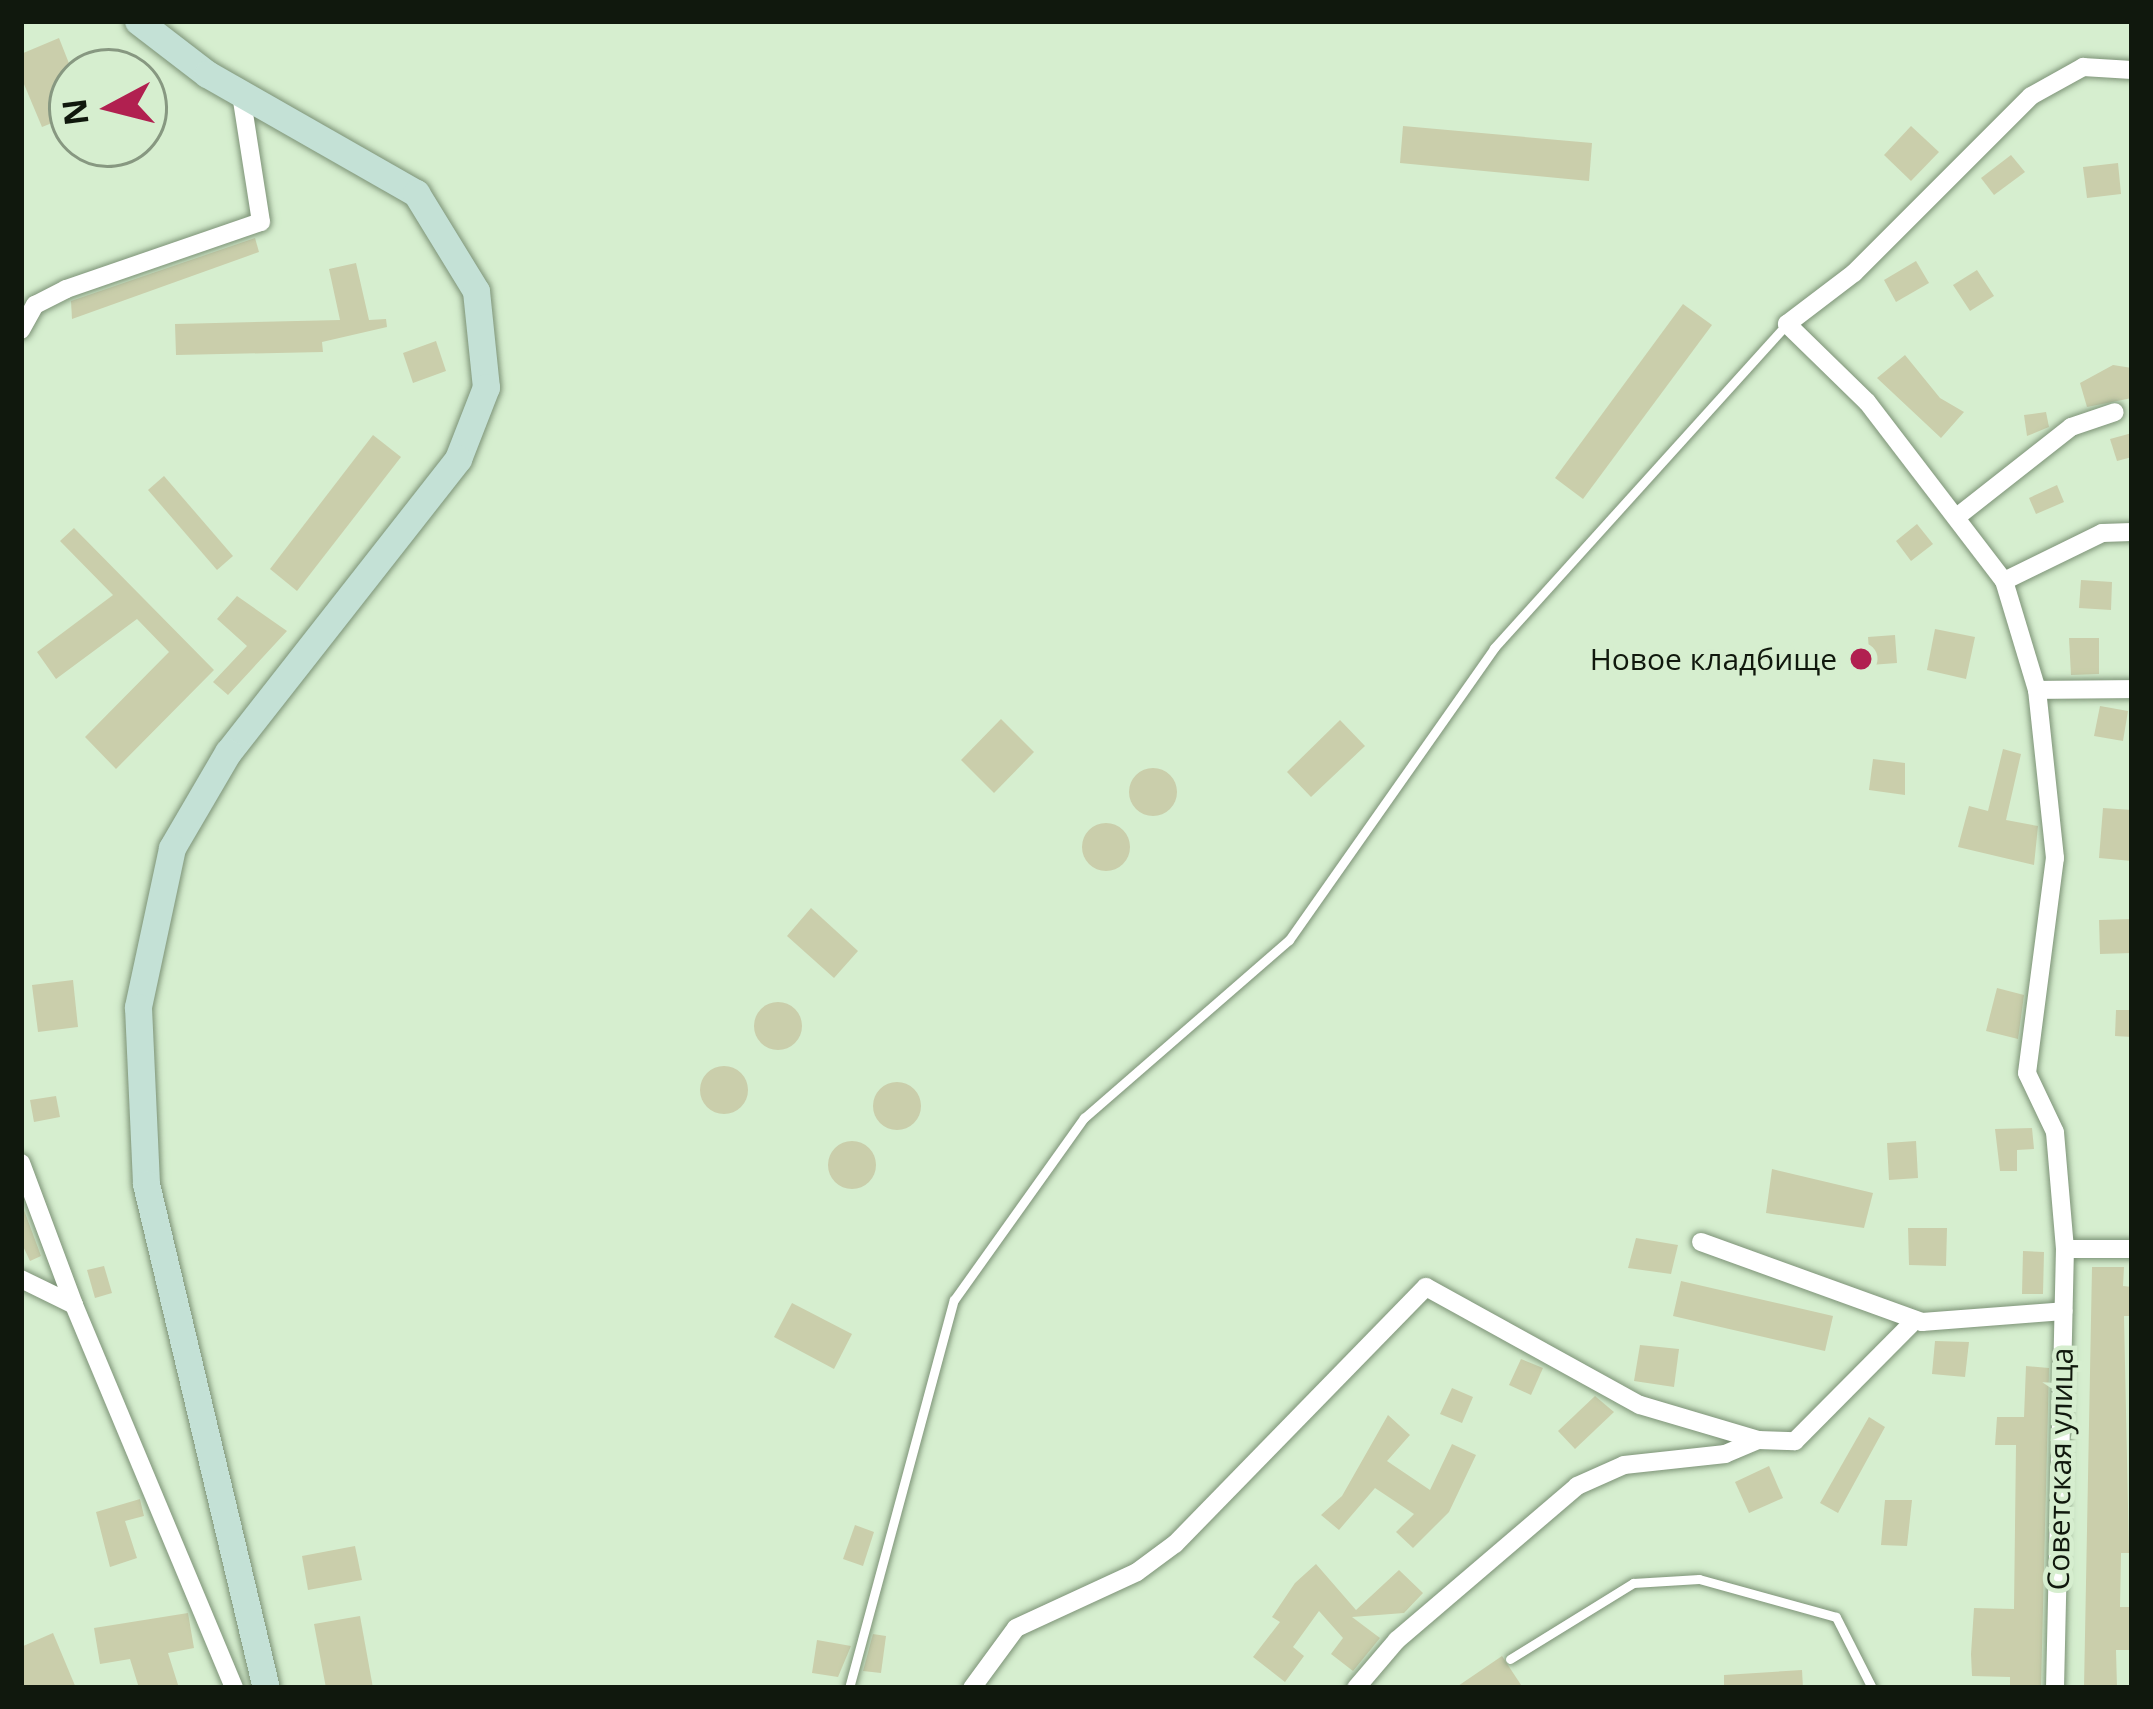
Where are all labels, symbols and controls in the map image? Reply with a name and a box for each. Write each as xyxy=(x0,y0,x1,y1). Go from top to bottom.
north arrow xyxy=(48,48,168,168)
text: N xyxy=(51,96,99,128)
place label: Новое кладбище xyxy=(1590,641,1837,677)
marker: Новое кладбище xyxy=(1848,646,1874,672)
street label: Советская улица xyxy=(2040,1347,2080,1591)

